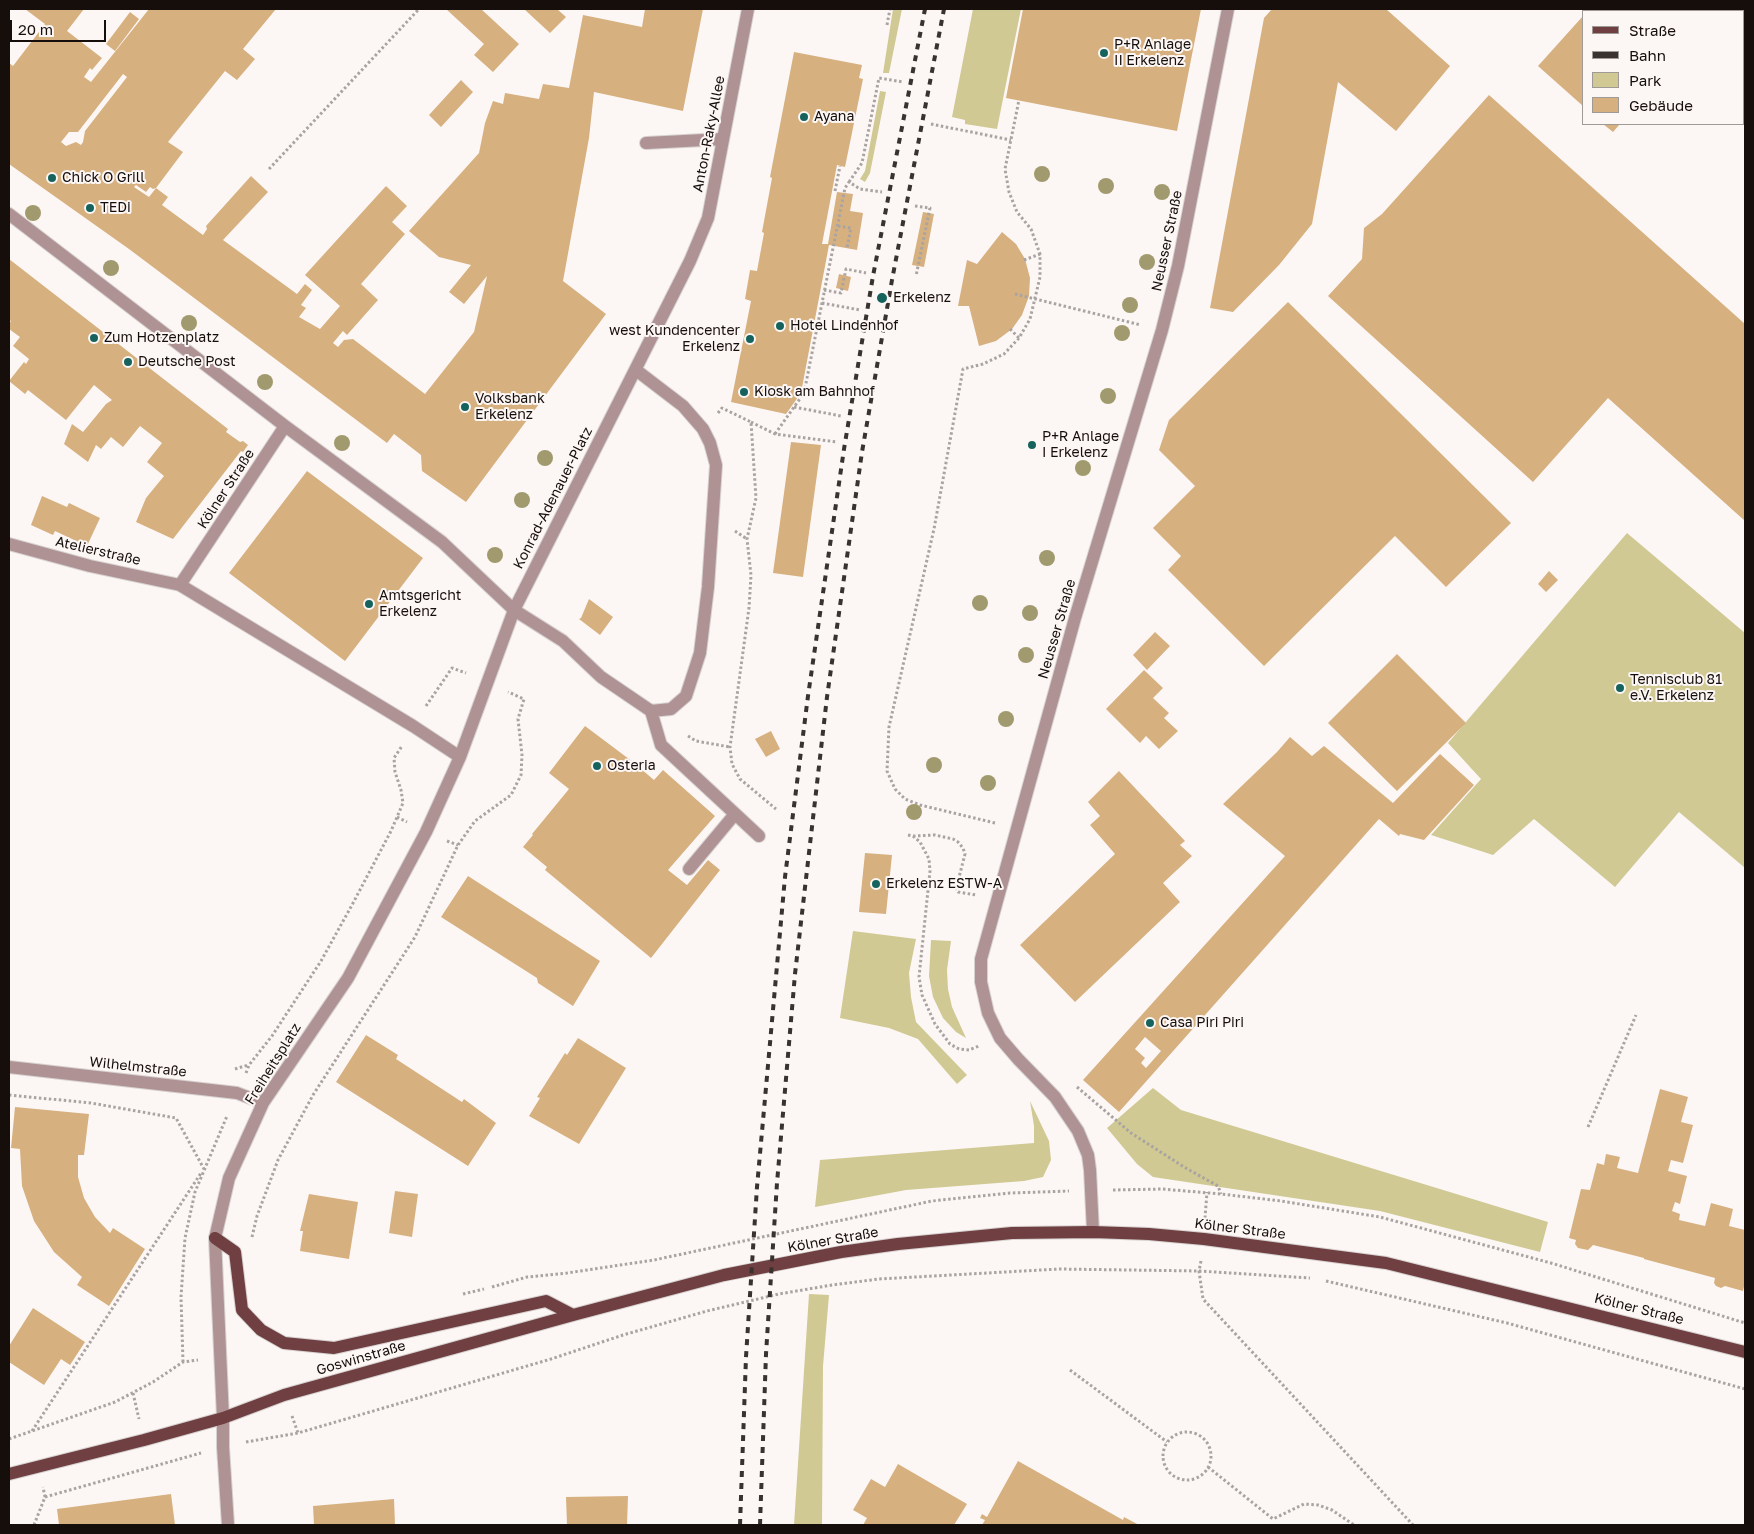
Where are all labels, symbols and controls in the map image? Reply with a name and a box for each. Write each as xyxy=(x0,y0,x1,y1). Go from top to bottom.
scale bar xyxy=(12,10,109,42)
legend xyxy=(1582,10,1744,125)
text: 20 m xyxy=(18,20,53,38)
text: Straße xyxy=(1629,21,1676,39)
place label: P+R Anlage II Erkelenz xyxy=(1114,37,1191,70)
text: Bahn xyxy=(1629,46,1666,64)
marker: P+R Anlage II Erkelenz xyxy=(1098,47,1110,59)
text: Park xyxy=(1629,71,1661,89)
street label: Anton-Raky-Allee xyxy=(689,74,729,194)
text: Gebäude xyxy=(1629,96,1693,114)
place label: Ayana xyxy=(814,109,854,125)
marker: Ayana xyxy=(798,111,810,123)
place label: Chick O Grill xyxy=(62,170,145,186)
marker: Chick O Grill xyxy=(46,172,58,184)
street label: Neusser Straße xyxy=(1148,189,1186,293)
place label: TEDi xyxy=(100,200,131,216)
marker: TEDi xyxy=(84,202,96,214)
place label: Erkelenz xyxy=(893,290,951,306)
marker: Erkelenz xyxy=(875,291,889,305)
place label: Hotel Lindenhof xyxy=(790,318,898,334)
marker: Hotel Lindenhof xyxy=(774,320,786,332)
place label: west Kundencenter Erkelenz xyxy=(609,323,740,356)
place label: Zum Hotzenplatz xyxy=(104,330,219,346)
marker: Zum Hotzenplatz xyxy=(88,332,100,344)
marker: west Kundencenter Erkelenz xyxy=(744,333,756,345)
place label: Deutsche Post xyxy=(138,354,236,370)
marker: Deutsche Post xyxy=(122,356,134,368)
place label: Kiosk am Bahnhof xyxy=(754,384,875,400)
marker: Kiosk am Bahnhof xyxy=(738,386,750,398)
place label: Volksbank Erkelenz xyxy=(475,391,545,424)
marker: Volksbank Erkelenz xyxy=(459,401,471,413)
street label: Konrad-Adenauer-Platz xyxy=(510,424,596,572)
place label: P+R Anlage I Erkelenz xyxy=(1042,429,1119,462)
marker: P+R Anlage I Erkelenz xyxy=(1026,439,1038,451)
street label: Kölner Straße xyxy=(194,446,258,532)
street label: Atelierstraße xyxy=(54,533,142,569)
street label: Neusser Straße xyxy=(1035,577,1079,681)
place label: Amtsgericht Erkelenz xyxy=(379,588,461,620)
marker: Amtsgericht Erkelenz xyxy=(363,598,375,610)
place label: Tennisclub 81 e.V. Erkelenz xyxy=(1630,672,1722,704)
marker: Tennisclub 81 e.V. Erkelenz xyxy=(1614,682,1626,694)
place label: Osteria xyxy=(607,758,656,774)
marker: Osteria xyxy=(591,760,603,772)
place label: Erkelenz ESTW-A xyxy=(886,876,1002,892)
marker: Erkelenz ESTW-A xyxy=(870,878,882,890)
place label: Casa Piri Piri xyxy=(1160,1015,1244,1031)
marker: Casa Piri Piri xyxy=(1144,1017,1156,1029)
street label: Freiheitsplatz xyxy=(241,1020,305,1108)
street label: Wilhelmstraße xyxy=(89,1054,187,1080)
street label: Kölner Straße xyxy=(1193,1215,1287,1243)
street label: Kölner Straße xyxy=(786,1224,880,1256)
street label: Kölner Straße xyxy=(1592,1290,1686,1328)
street label: Goswinstraße xyxy=(315,1337,407,1379)

